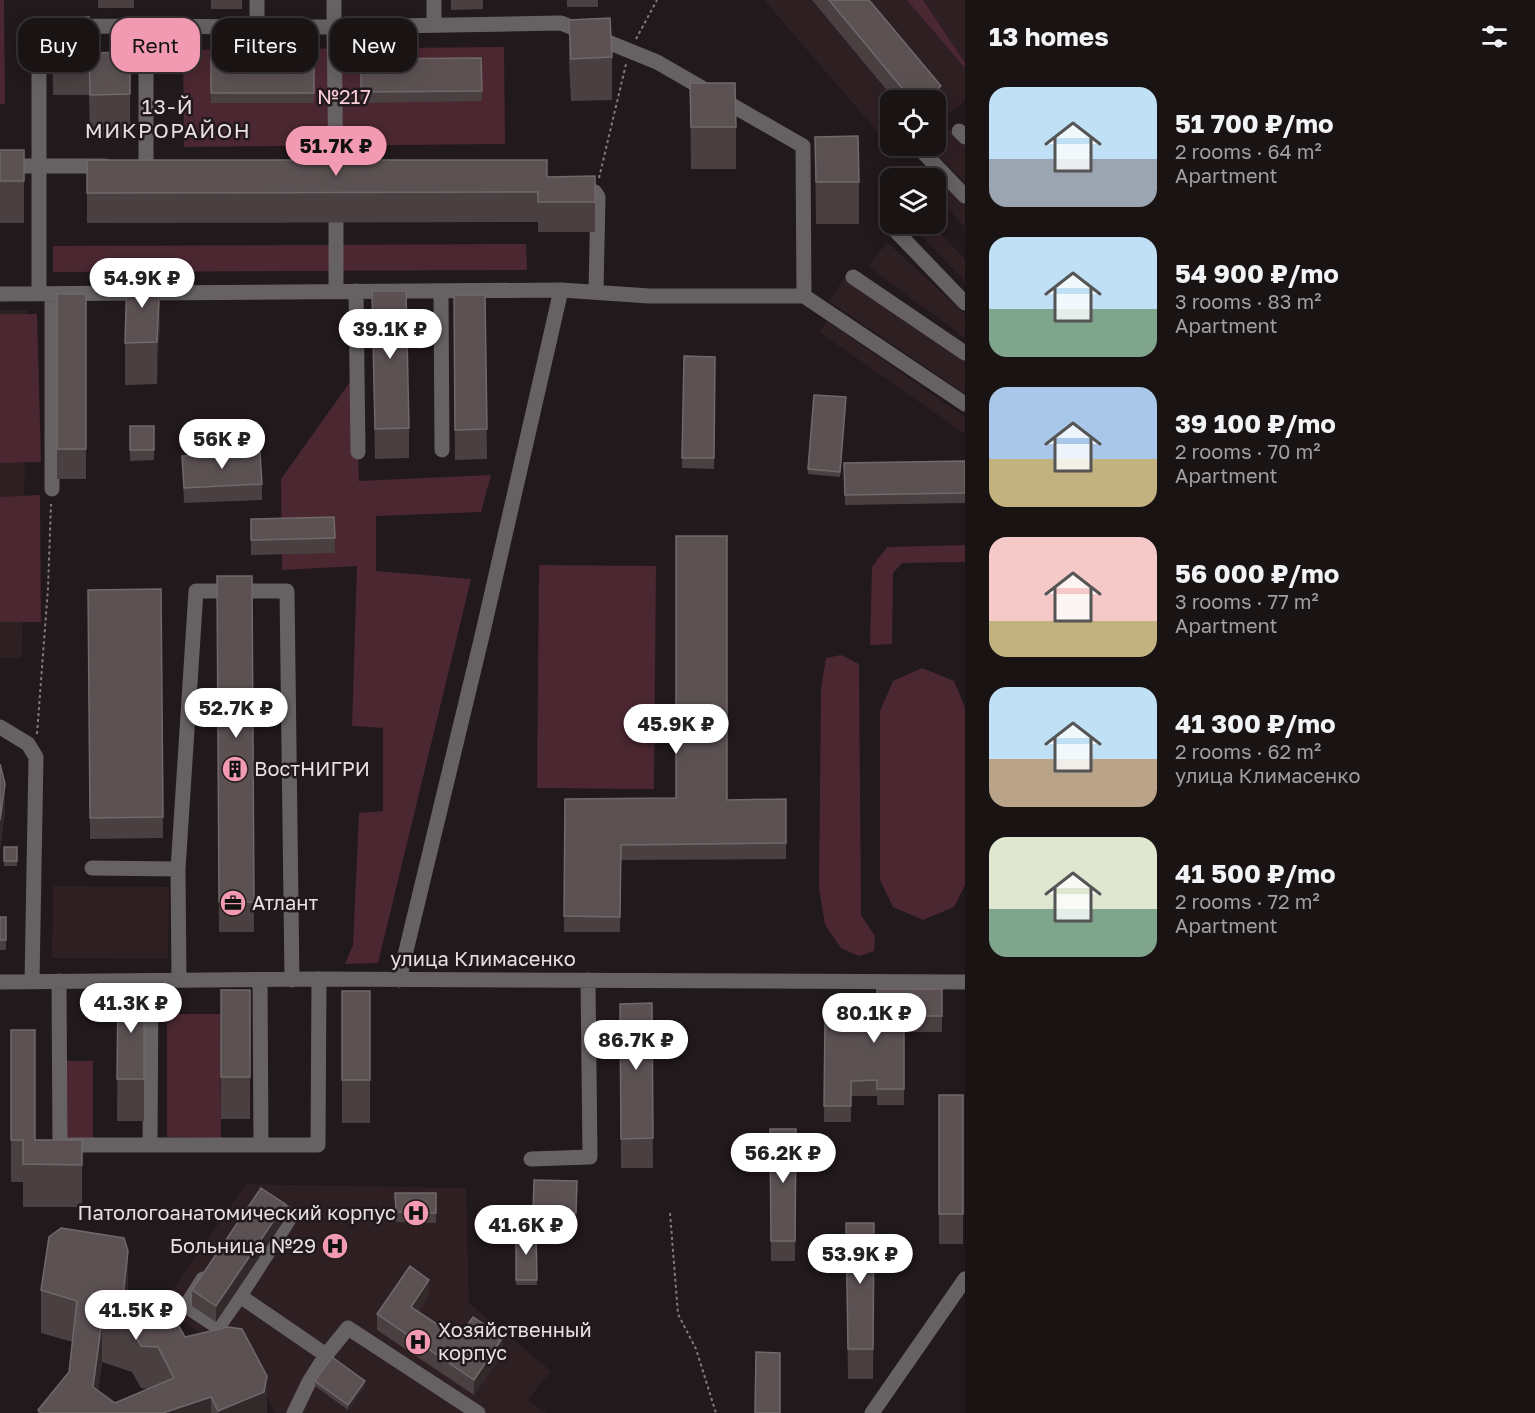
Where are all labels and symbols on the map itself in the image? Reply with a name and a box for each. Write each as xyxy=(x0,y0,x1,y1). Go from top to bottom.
park label: №217 xyxy=(317,84,371,108)
district label: 13-Й МИКРОРАЙОН xyxy=(85,93,251,143)
pin: 51.7K ₽ xyxy=(281,126,391,177)
pin: 54.9K ₽ xyxy=(87,258,197,309)
pin: 39.1K ₽ xyxy=(335,309,445,360)
pin: 56K ₽ xyxy=(180,419,264,470)
pin: 52.7K ₽ xyxy=(181,688,291,739)
pin: 45.9K ₽ xyxy=(621,704,731,755)
building icon: ВостНИГРИ xyxy=(220,754,250,784)
place label: ВостНИГРИ xyxy=(254,756,370,780)
office icon: Атлант xyxy=(218,888,248,918)
place label: Атлант xyxy=(252,890,318,914)
street label: улица Климасенко xyxy=(390,946,576,970)
pin: 41.3K ₽ xyxy=(76,983,186,1034)
pin: 80.1K ₽ xyxy=(819,993,929,1044)
pin: 86.7K ₽ xyxy=(581,1020,691,1071)
pin: 56.2K ₽ xyxy=(728,1133,838,1184)
hospital icon: Патологоанатомический корпус xyxy=(401,1198,431,1228)
place label: Патологоанатомический корпус xyxy=(77,1200,396,1224)
pin: 41.6K ₽ xyxy=(471,1205,581,1256)
hospital icon: Больница №29 xyxy=(320,1231,350,1261)
place label: Больница №29 xyxy=(170,1233,316,1257)
pin: 53.9K ₽ xyxy=(805,1234,915,1285)
pin: 41.5K ₽ xyxy=(81,1290,191,1341)
place label: Хозяйственный корпус xyxy=(438,1317,592,1364)
hospital icon: Хозяйственный корпус xyxy=(403,1327,433,1357)

